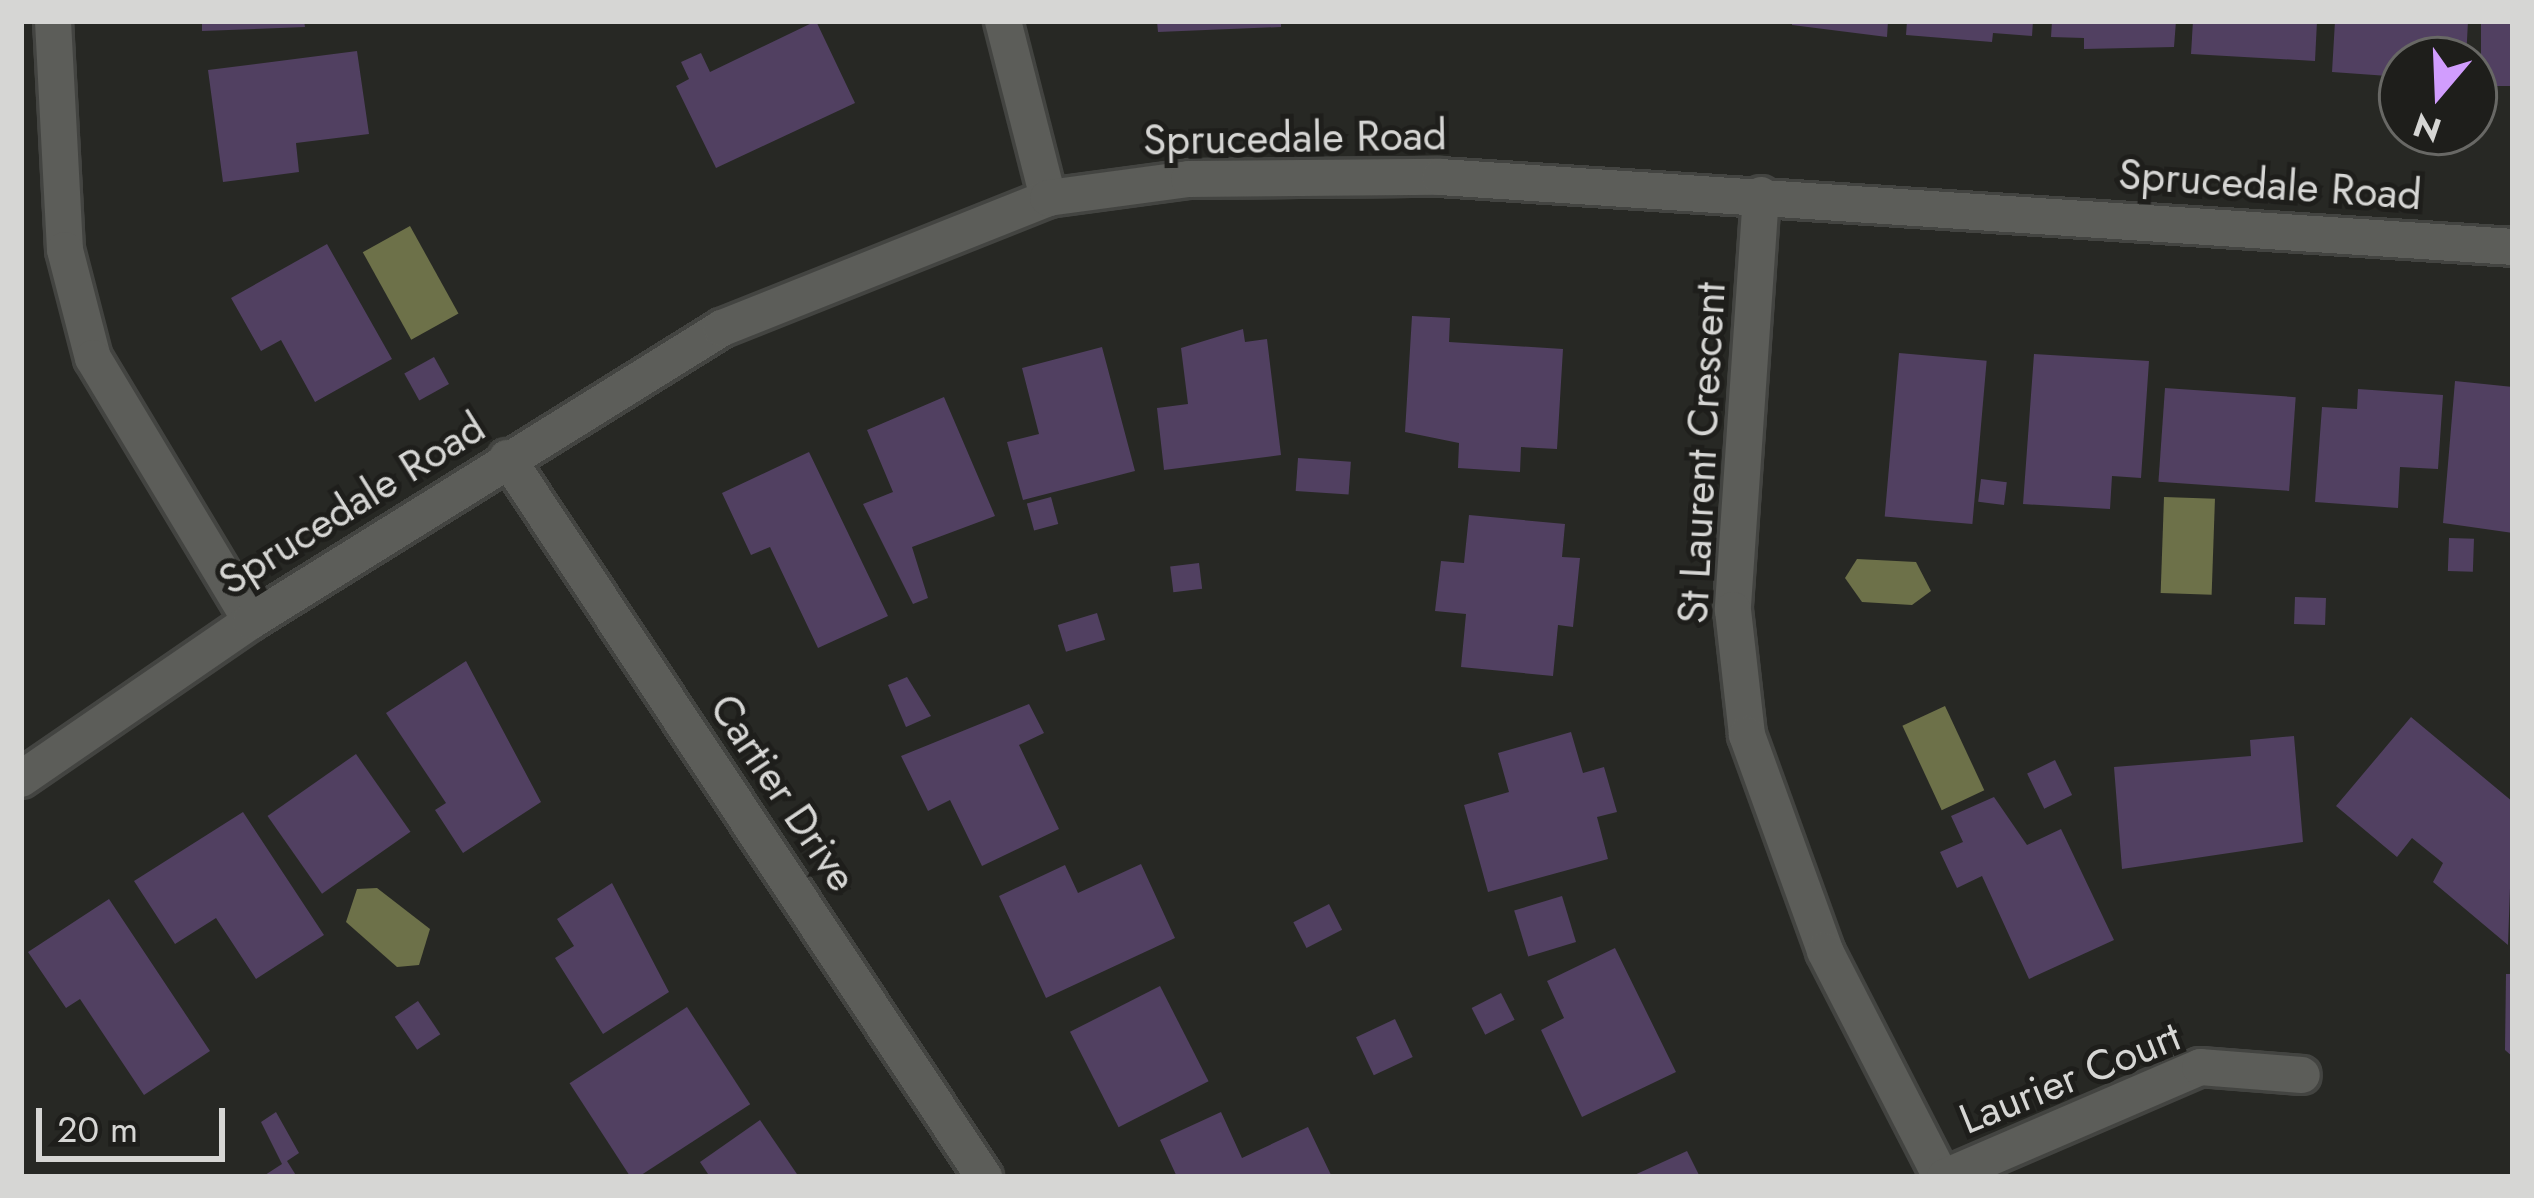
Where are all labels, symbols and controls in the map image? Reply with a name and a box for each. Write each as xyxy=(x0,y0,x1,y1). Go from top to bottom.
north arrow xyxy=(2378,36,2498,156)
text: N xyxy=(2407,101,2447,154)
street label: Sprucedale Road xyxy=(1143,110,1447,166)
street label: Sprucedale Road xyxy=(2117,149,2423,221)
street label: St Laurent Crescent xyxy=(1668,281,1736,625)
street label: Sprucedale Road xyxy=(210,402,494,606)
street label: Cartier Drive xyxy=(699,685,867,901)
street label: Laurier Court xyxy=(1952,1011,2188,1145)
scale bar xyxy=(42,1084,231,1158)
text: 20 m xyxy=(57,1103,138,1155)

